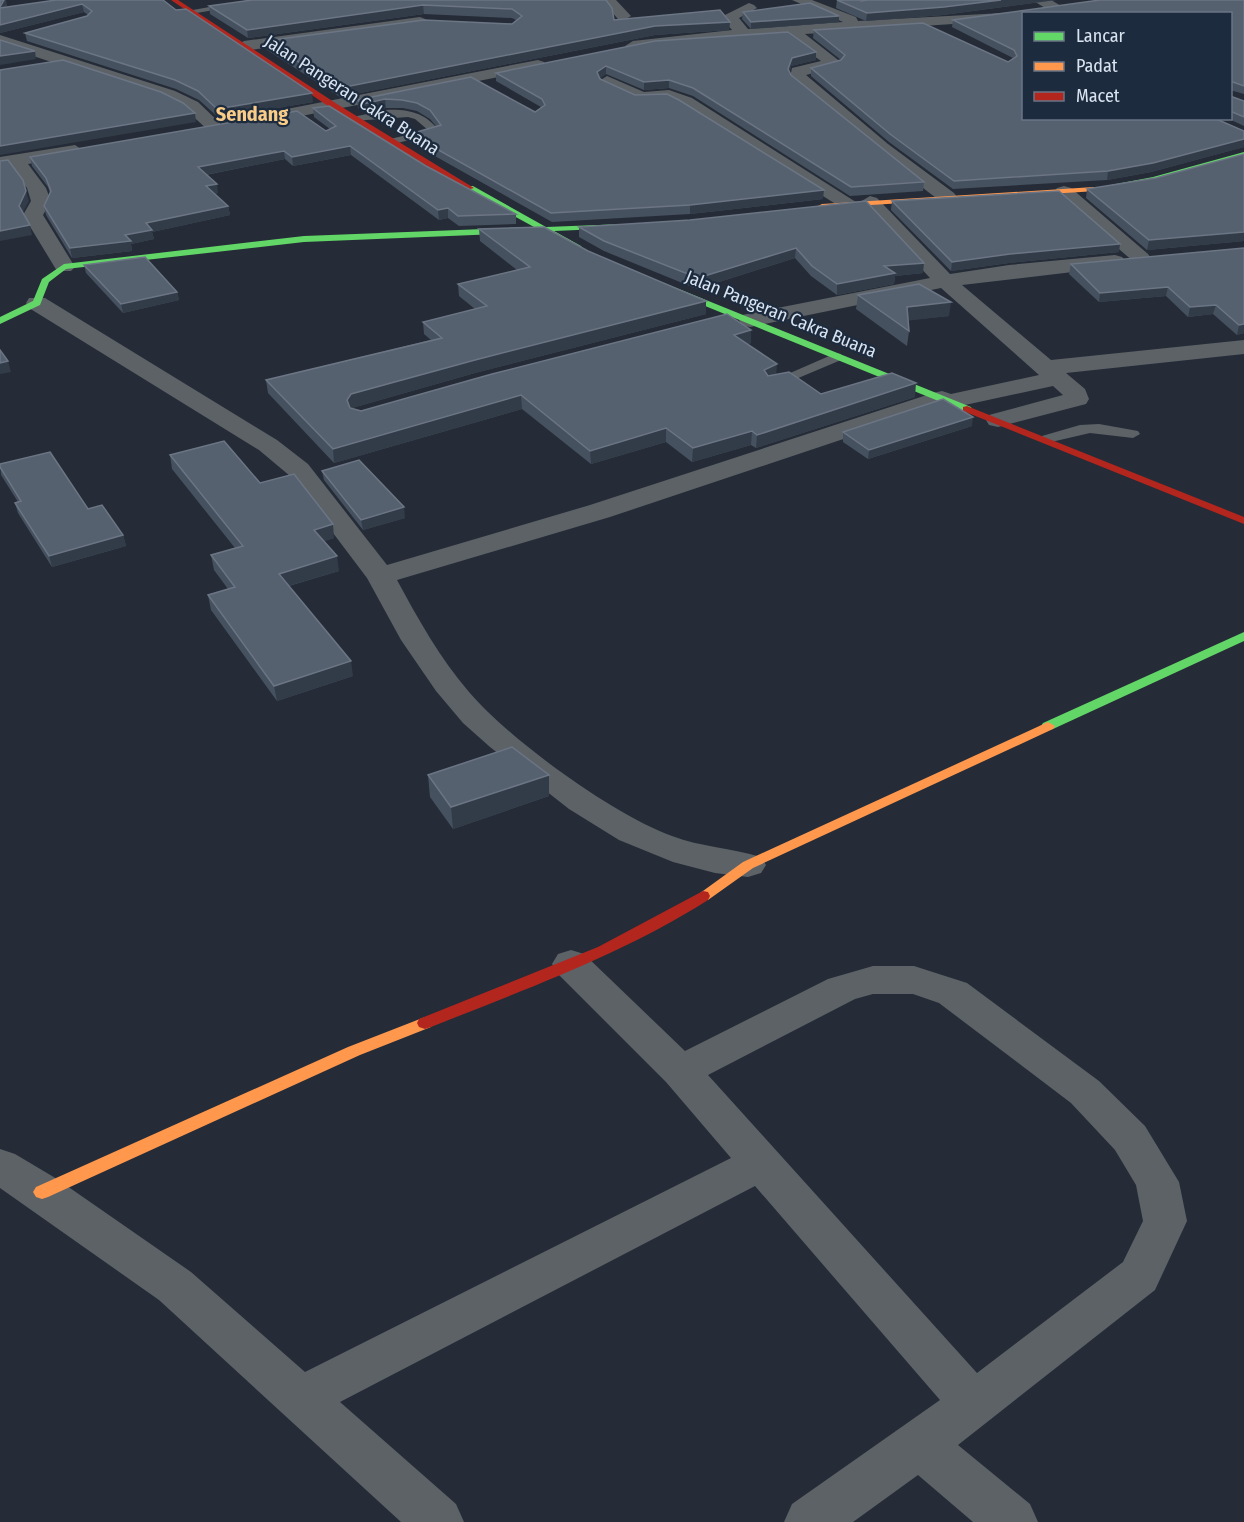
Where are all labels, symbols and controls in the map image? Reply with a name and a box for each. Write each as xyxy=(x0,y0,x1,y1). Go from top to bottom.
legend xyxy=(1022,12,1232,120)
text: Lancar xyxy=(1076,25,1125,47)
street label: Jalan Pangeran Cakra Buana xyxy=(260,30,444,160)
text: Padat xyxy=(1076,55,1118,77)
text: Macet xyxy=(1076,85,1120,107)
district label: Sendang xyxy=(216,102,288,126)
street label: Jalan Pangeran Cakra Buana xyxy=(682,266,880,363)

